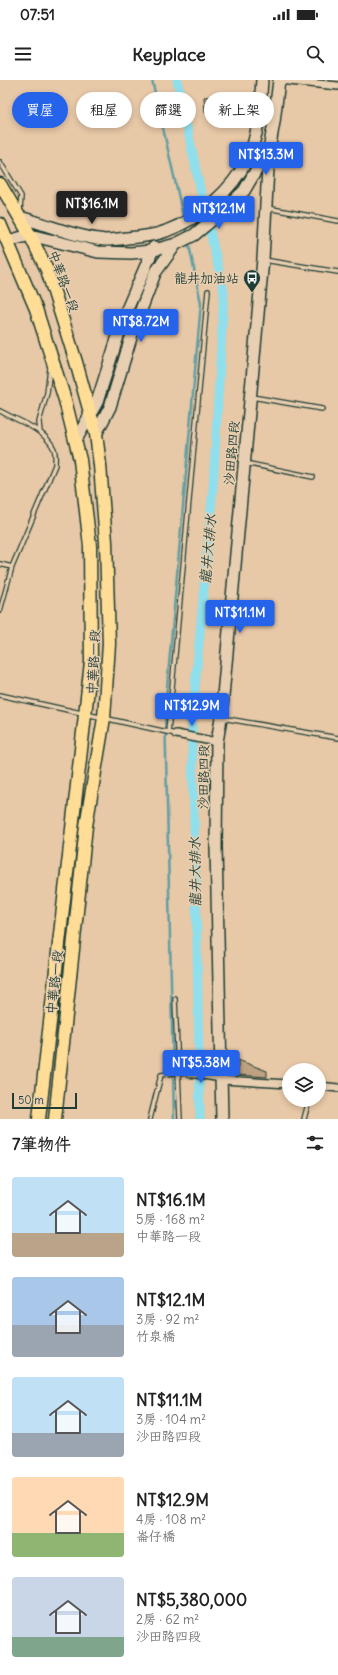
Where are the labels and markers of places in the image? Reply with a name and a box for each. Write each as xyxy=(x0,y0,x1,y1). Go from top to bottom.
pin: NT$13.3M xyxy=(225,142,307,176)
pin: NT$16.1M xyxy=(51,191,133,225)
pin: NT$12.1M xyxy=(178,196,260,230)
bus stop icon: 龍井加油站 xyxy=(242,268,262,293)
place label: 龍井加油站 xyxy=(174,270,239,287)
pin: NT$8.72M xyxy=(100,309,182,343)
pin: NT$11.1M xyxy=(199,600,281,634)
pin: NT$12.9M xyxy=(151,693,233,727)
pin: NT$5.38M xyxy=(160,1050,242,1084)

